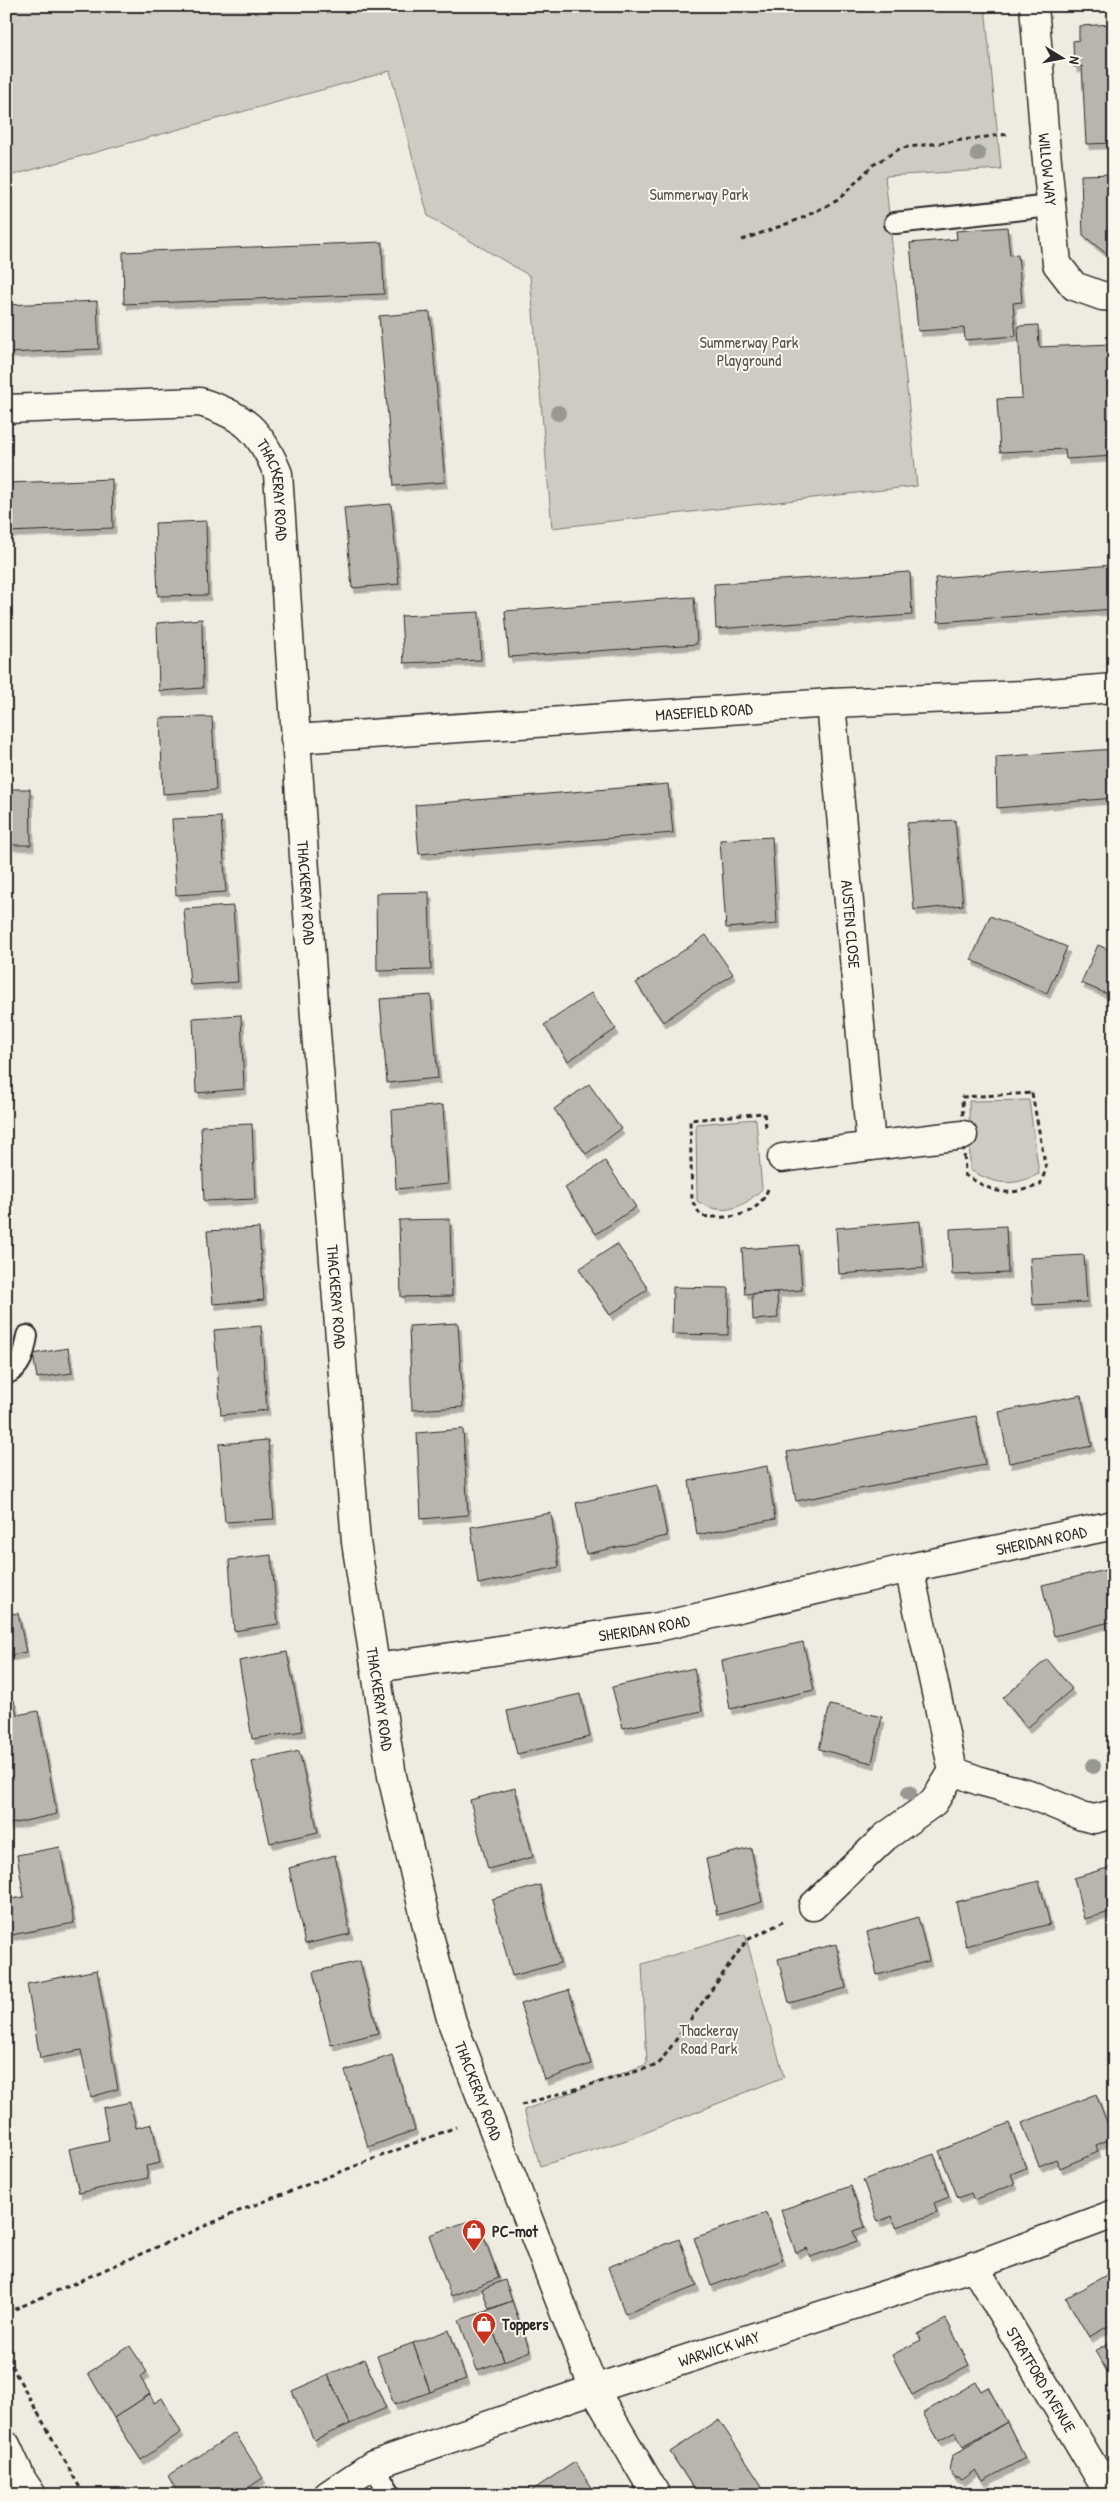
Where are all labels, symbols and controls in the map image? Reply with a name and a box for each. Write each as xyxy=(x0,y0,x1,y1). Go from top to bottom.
north arrow xyxy=(1038,32,1088,82)
text: N xyxy=(1065,55,1085,66)
street label: WILLOW WAY xyxy=(1033,132,1062,207)
park label: Summerway Park xyxy=(650,183,749,205)
park label: Summerway Park Playground xyxy=(700,331,799,371)
street label: THACKERAY ROAD xyxy=(252,434,294,542)
street label: MASEFIELD ROAD xyxy=(655,697,754,726)
street label: THACKERAY ROAD xyxy=(292,840,321,946)
street label: AUSTEN CLOSE xyxy=(836,879,866,969)
street label: THACKERAY ROAD xyxy=(322,1244,352,1350)
street label: SHERIDAN ROAD xyxy=(994,1520,1089,1560)
street label: SHERIDAN ROAD xyxy=(597,1609,692,1647)
street label: THACKERAY ROAD xyxy=(361,1646,399,1753)
park label: Thackeray Road Park xyxy=(680,2019,739,2059)
street label: THACKERAY ROAD xyxy=(450,2038,508,2144)
shop icon: PC-mot xyxy=(461,2218,487,2252)
place label: PC-mot xyxy=(492,2220,538,2242)
shop icon: Toppers xyxy=(471,2311,497,2345)
place label: Toppers xyxy=(501,2313,549,2336)
street label: STRATFORD AVENUE xyxy=(1002,2323,1081,2436)
street label: WARWICK WAY xyxy=(675,2325,762,2372)

